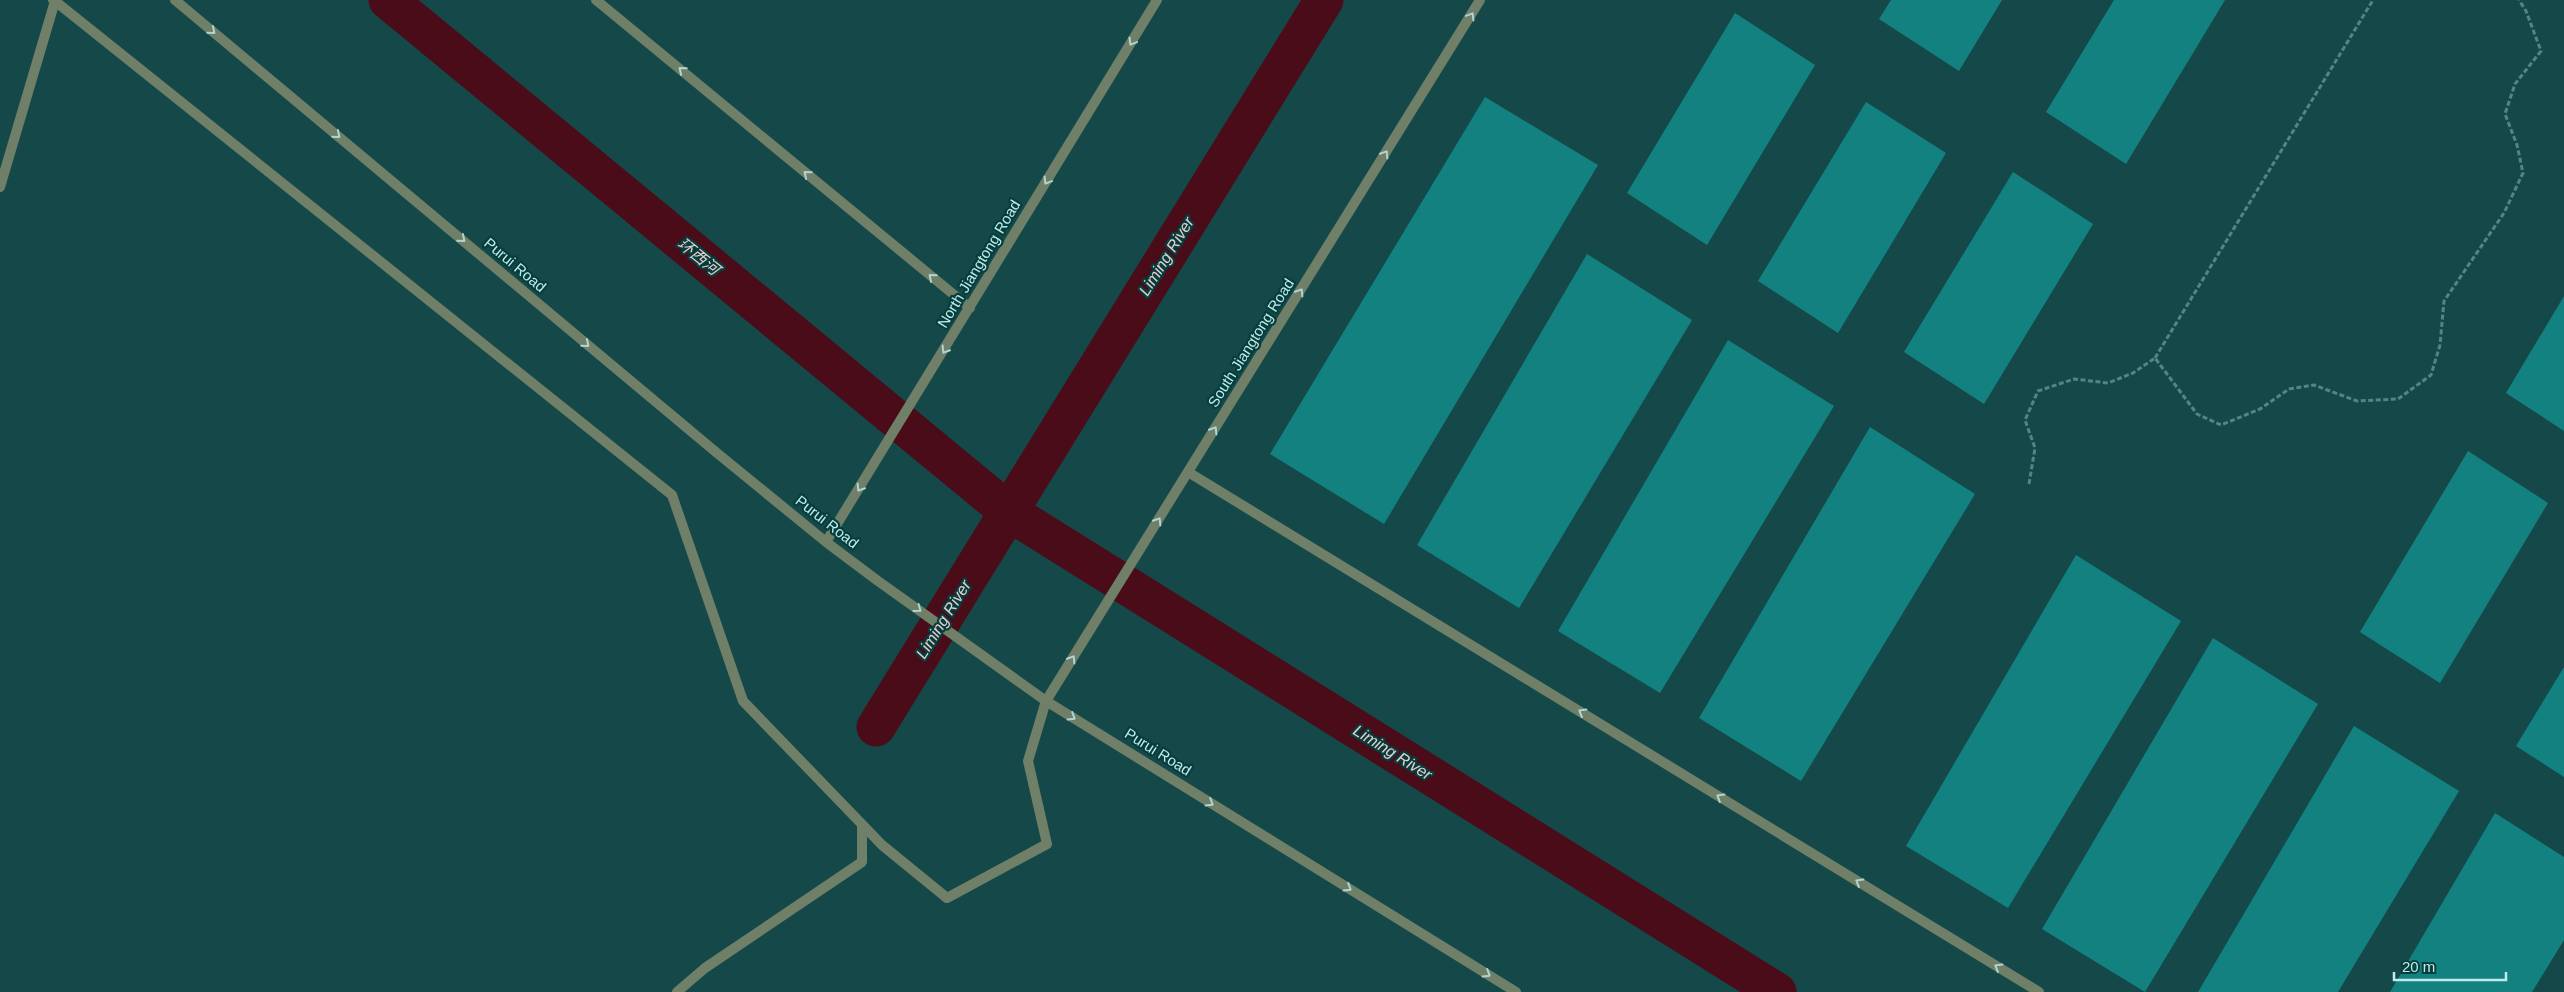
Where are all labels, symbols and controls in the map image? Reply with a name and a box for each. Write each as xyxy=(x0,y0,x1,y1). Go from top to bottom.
one-way arrow xyxy=(1464,12,1474,21)
one-way arrow xyxy=(206,26,215,34)
one-way arrow xyxy=(1128,36,1138,45)
one-way arrow xyxy=(678,67,687,76)
one-way arrow xyxy=(331,130,340,138)
one-way arrow xyxy=(1379,150,1389,159)
one-way arrow xyxy=(804,171,813,179)
one-way arrow xyxy=(1044,175,1054,184)
street label: North Jiangtong Road xyxy=(934,197,1023,331)
water label: Liming River xyxy=(1136,213,1198,298)
one-way arrow xyxy=(456,234,465,243)
street label: Purui Road xyxy=(481,234,550,295)
water label: 环西河 xyxy=(675,235,725,280)
one-way arrow xyxy=(929,274,938,283)
street label: South Jiangtong Road xyxy=(1204,275,1297,410)
one-way arrow xyxy=(1293,288,1303,297)
one-way arrow xyxy=(581,338,590,347)
one-way arrow xyxy=(941,344,951,353)
one-way arrow xyxy=(1208,427,1218,436)
one-way arrow xyxy=(856,483,866,492)
street label: Purui Road xyxy=(793,492,862,551)
one-way arrow xyxy=(1151,518,1161,527)
water label: Liming River xyxy=(913,576,975,661)
one-way arrow xyxy=(912,604,921,612)
one-way arrow xyxy=(1066,656,1075,665)
one-way arrow xyxy=(1578,709,1587,719)
one-way arrow xyxy=(1067,711,1076,720)
water label: Liming River xyxy=(1351,722,1436,784)
street label: Purui Road xyxy=(1122,724,1195,779)
one-way arrow xyxy=(1717,794,1726,803)
one-way arrow xyxy=(1205,796,1214,806)
one-way arrow xyxy=(1855,878,1864,888)
one-way arrow xyxy=(1343,882,1352,892)
scale bar xyxy=(2394,950,2506,982)
text: 20 m xyxy=(2402,958,2435,975)
one-way arrow xyxy=(1994,963,2003,973)
one-way arrow xyxy=(1481,967,1490,977)

